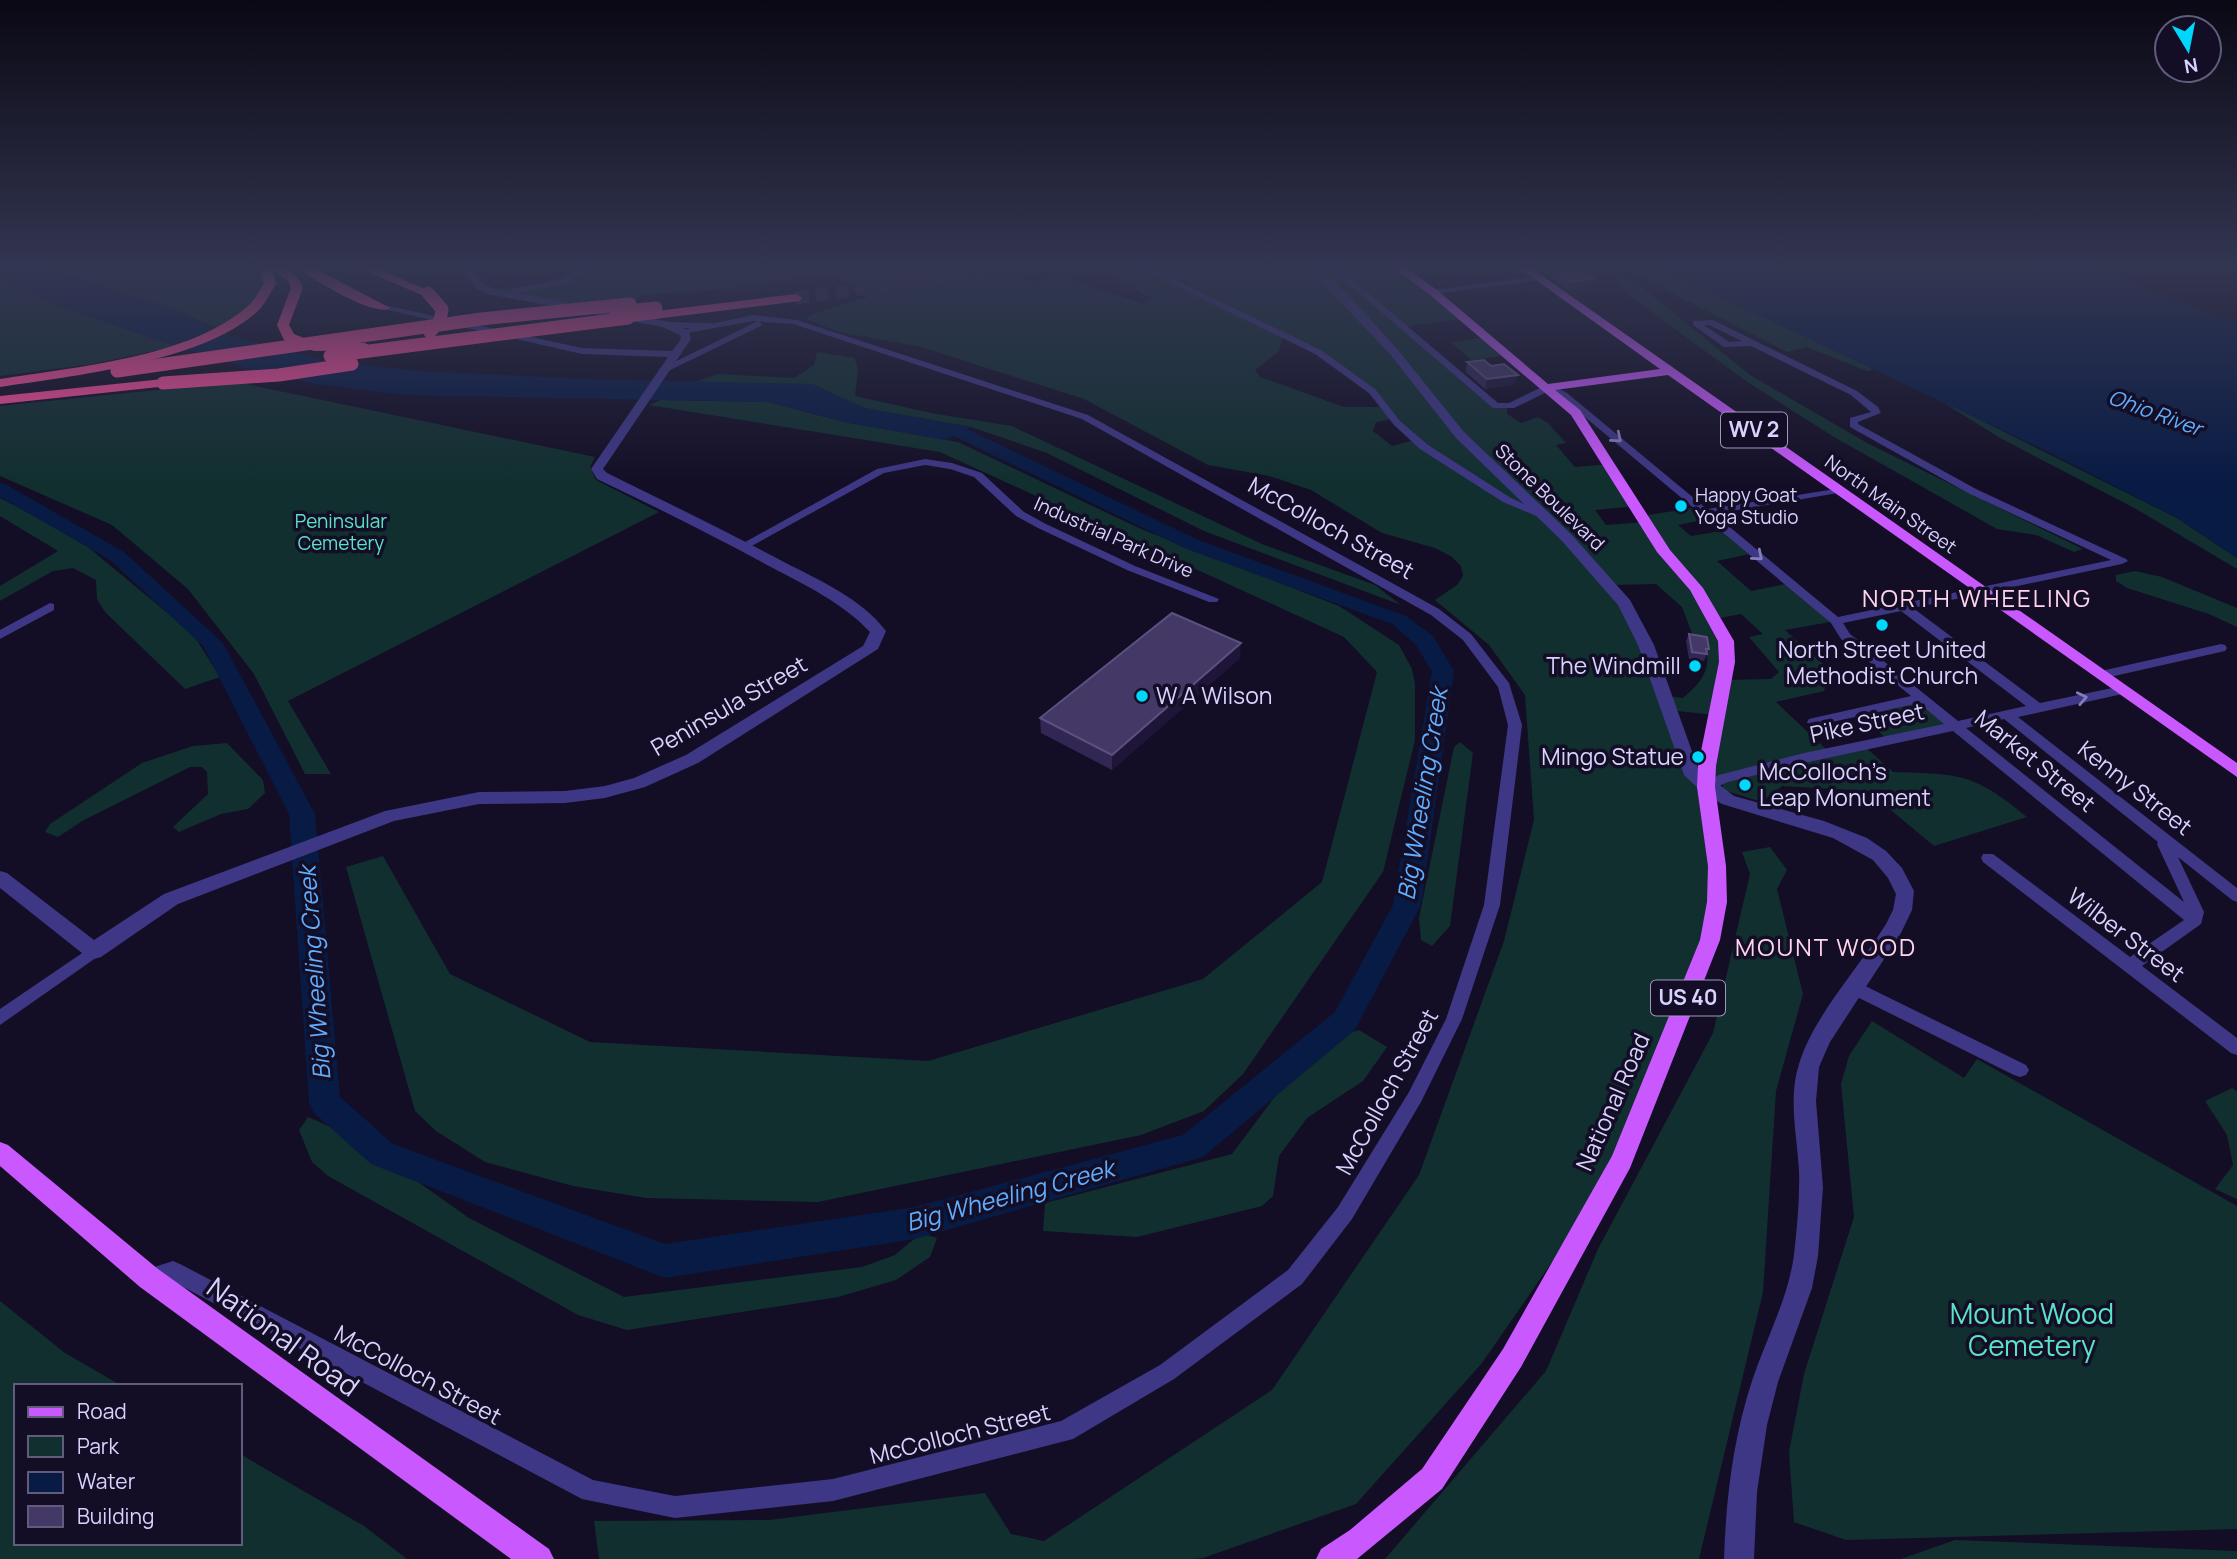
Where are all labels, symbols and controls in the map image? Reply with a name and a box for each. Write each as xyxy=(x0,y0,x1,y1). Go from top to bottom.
north arrow xyxy=(2153,14,2223,84)
text: N xyxy=(2182,52,2200,80)
water label: Ohio River xyxy=(2105,382,2208,443)
road number: WV 2 xyxy=(1721,412,1787,448)
one-way arrow xyxy=(1609,430,1621,443)
street label: Stone Boulevard xyxy=(1489,438,1611,556)
street label: North Main Street xyxy=(1820,449,1962,559)
street label: McColloch Street xyxy=(1243,468,1420,586)
place label: Happy Goat Yoga Studio xyxy=(1695,482,1798,530)
street label: Industrial Park Drive xyxy=(1030,490,1198,584)
marker: Happy Goat Yoga Studio xyxy=(1673,498,1689,514)
park label: Peninsular Cemetery xyxy=(295,508,387,556)
one-way arrow xyxy=(1750,548,1763,560)
district label: NORTH WHEELING xyxy=(1862,581,2092,614)
marker: North Street United Methodist Church xyxy=(1874,617,1890,633)
place label: North Street United Methodist Church xyxy=(1778,633,1986,691)
street label: Peninsula Street xyxy=(644,647,813,763)
place label: The Windmill xyxy=(1546,649,1681,681)
marker: The Windmill xyxy=(1687,658,1703,674)
place label: W A Wilson xyxy=(1156,679,1272,711)
water label: Big Wheeling Creek xyxy=(1388,682,1455,902)
marker: W A Wilson xyxy=(1134,688,1150,704)
one-way arrow xyxy=(2076,692,2088,707)
street label: Pike Street xyxy=(1807,694,1927,750)
street label: Market Street xyxy=(1969,702,2103,819)
street label: Kenny Street xyxy=(2072,732,2199,842)
place label: Mingo Statue xyxy=(1541,740,1684,772)
marker: Mingo Statue xyxy=(1690,749,1706,765)
place label: McColloch’s Leap Monument xyxy=(1759,755,1931,813)
marker: McColloch’s Leap Monument xyxy=(1737,777,1753,793)
water label: Big Wheeling Creek xyxy=(289,862,337,1081)
street label: Wilber Street xyxy=(2061,880,2192,989)
district label: MOUNT WOOD xyxy=(1735,930,1917,963)
road number: US 40 xyxy=(1651,981,1725,1016)
street label: McColloch Street xyxy=(1327,1003,1445,1180)
street label: National Road xyxy=(1567,1028,1657,1176)
water label: Big Wheeling Creek xyxy=(902,1150,1120,1238)
street label: National Road xyxy=(200,1268,367,1404)
park label: Mount Wood Cemetery xyxy=(1950,1294,2114,1364)
street label: McColloch Street xyxy=(329,1317,508,1432)
legend xyxy=(14,1384,242,1545)
street label: McColloch Street xyxy=(866,1395,1053,1471)
text: Road xyxy=(77,1397,127,1425)
text: Park xyxy=(77,1432,119,1460)
text: Water xyxy=(77,1467,136,1495)
text: Building xyxy=(77,1502,154,1530)

